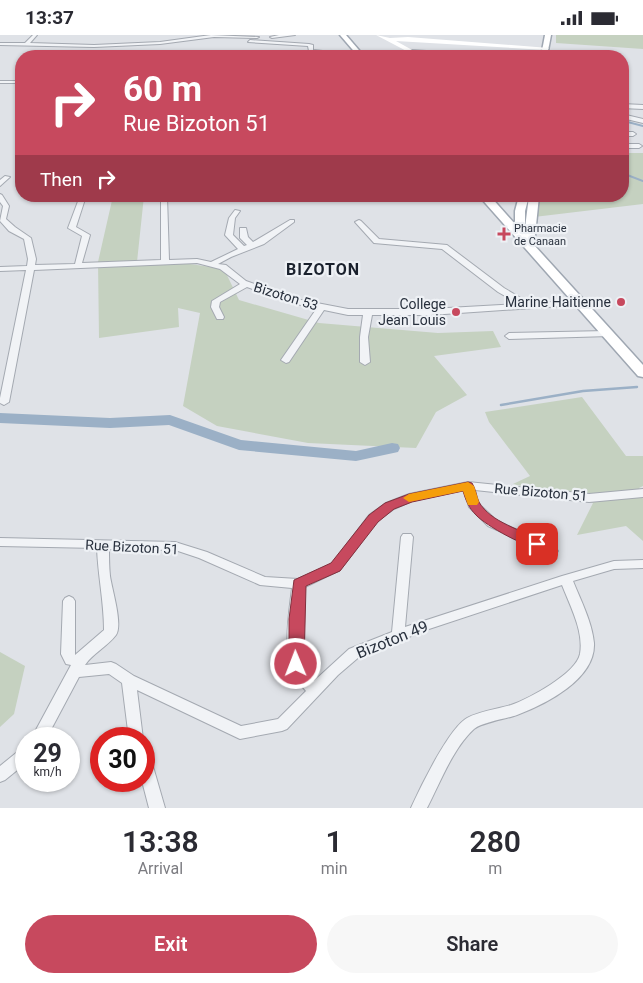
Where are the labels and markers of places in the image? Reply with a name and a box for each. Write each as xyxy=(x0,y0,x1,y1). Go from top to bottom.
place label: Pharmacie de Canaan xyxy=(514,222,567,248)
marker: Pharmacie de Canaan xyxy=(498,228,510,240)
place label: Marine Haitienne xyxy=(505,294,611,310)
place label: College Jean Louis xyxy=(378,296,446,328)
marker: Marine Haitienne xyxy=(615,296,627,308)
marker: College Jean Louis xyxy=(450,306,462,318)
pin xyxy=(516,523,558,565)

